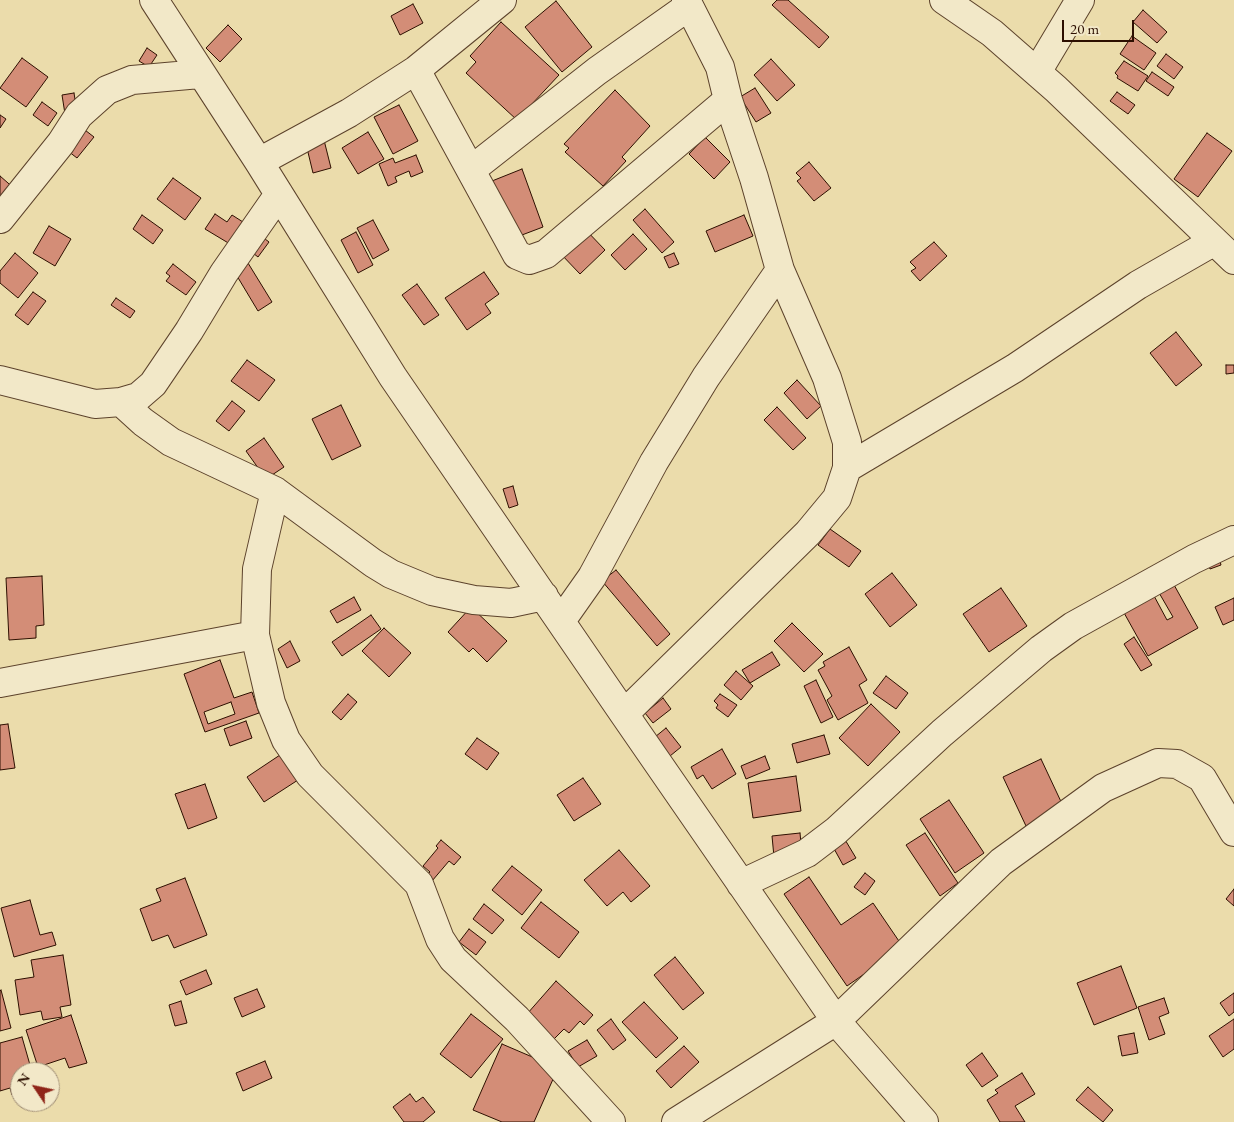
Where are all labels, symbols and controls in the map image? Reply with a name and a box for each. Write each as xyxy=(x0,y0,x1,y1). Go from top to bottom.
scale bar xyxy=(1064,10,1136,42)
text: 20 m xyxy=(1070,19,1099,38)
north arrow xyxy=(10,1062,60,1112)
text: N xyxy=(13,1069,34,1089)

